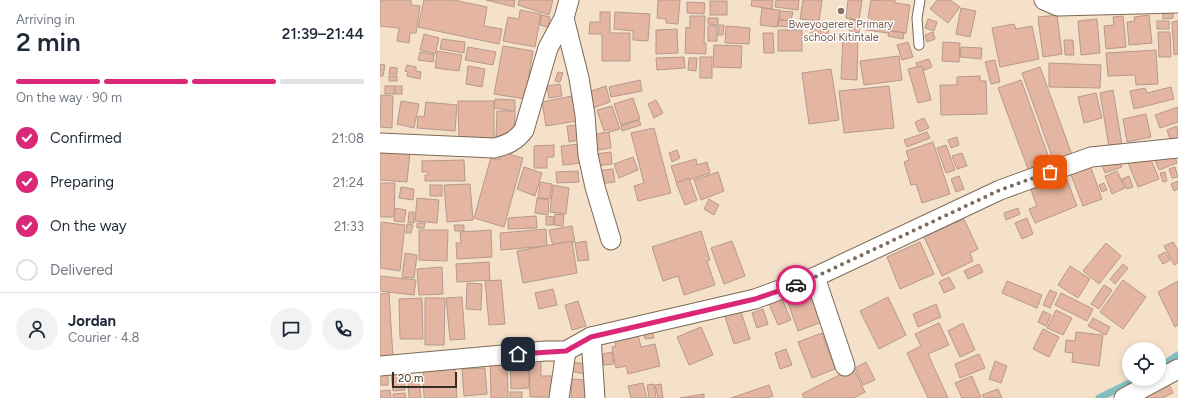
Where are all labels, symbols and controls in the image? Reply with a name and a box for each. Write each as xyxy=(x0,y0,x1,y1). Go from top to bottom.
marker: Bweyogerere Primary school Kitintale xyxy=(836,6,846,16)
text: Arriving in xyxy=(16,12,75,27)
place label: Bweyogerere Primary school Kitintale xyxy=(789,18,894,44)
text: 21:39–21:44 xyxy=(282,25,364,43)
text: 2 min xyxy=(16,26,81,58)
text: On the way · 90 m xyxy=(16,90,122,105)
icon: check xyxy=(16,127,38,149)
text: Confirmed xyxy=(50,129,122,147)
text: 21:08 xyxy=(332,131,364,146)
pin xyxy=(1033,155,1067,189)
icon: bag xyxy=(1039,161,1061,183)
icon: check xyxy=(16,171,38,193)
text: Preparing xyxy=(50,173,114,191)
text: 21:24 xyxy=(333,175,364,190)
icon: check xyxy=(16,215,38,237)
text: On the way xyxy=(50,217,127,235)
text: 21:33 xyxy=(334,219,364,234)
text: Delivered xyxy=(50,261,113,279)
courier xyxy=(776,265,816,305)
icon: car xyxy=(785,274,807,296)
button: person xyxy=(16,308,58,350)
button: chat xyxy=(270,308,312,350)
button: phone xyxy=(322,308,364,350)
text: Jordan xyxy=(68,312,116,330)
text: Courier · 4.8 xyxy=(68,330,140,345)
pin xyxy=(501,337,535,371)
map controls xyxy=(1122,342,1166,386)
button: locate xyxy=(1122,342,1166,386)
icon: home xyxy=(507,343,529,365)
scale bar xyxy=(392,370,457,389)
text: 20 m xyxy=(398,372,423,385)

